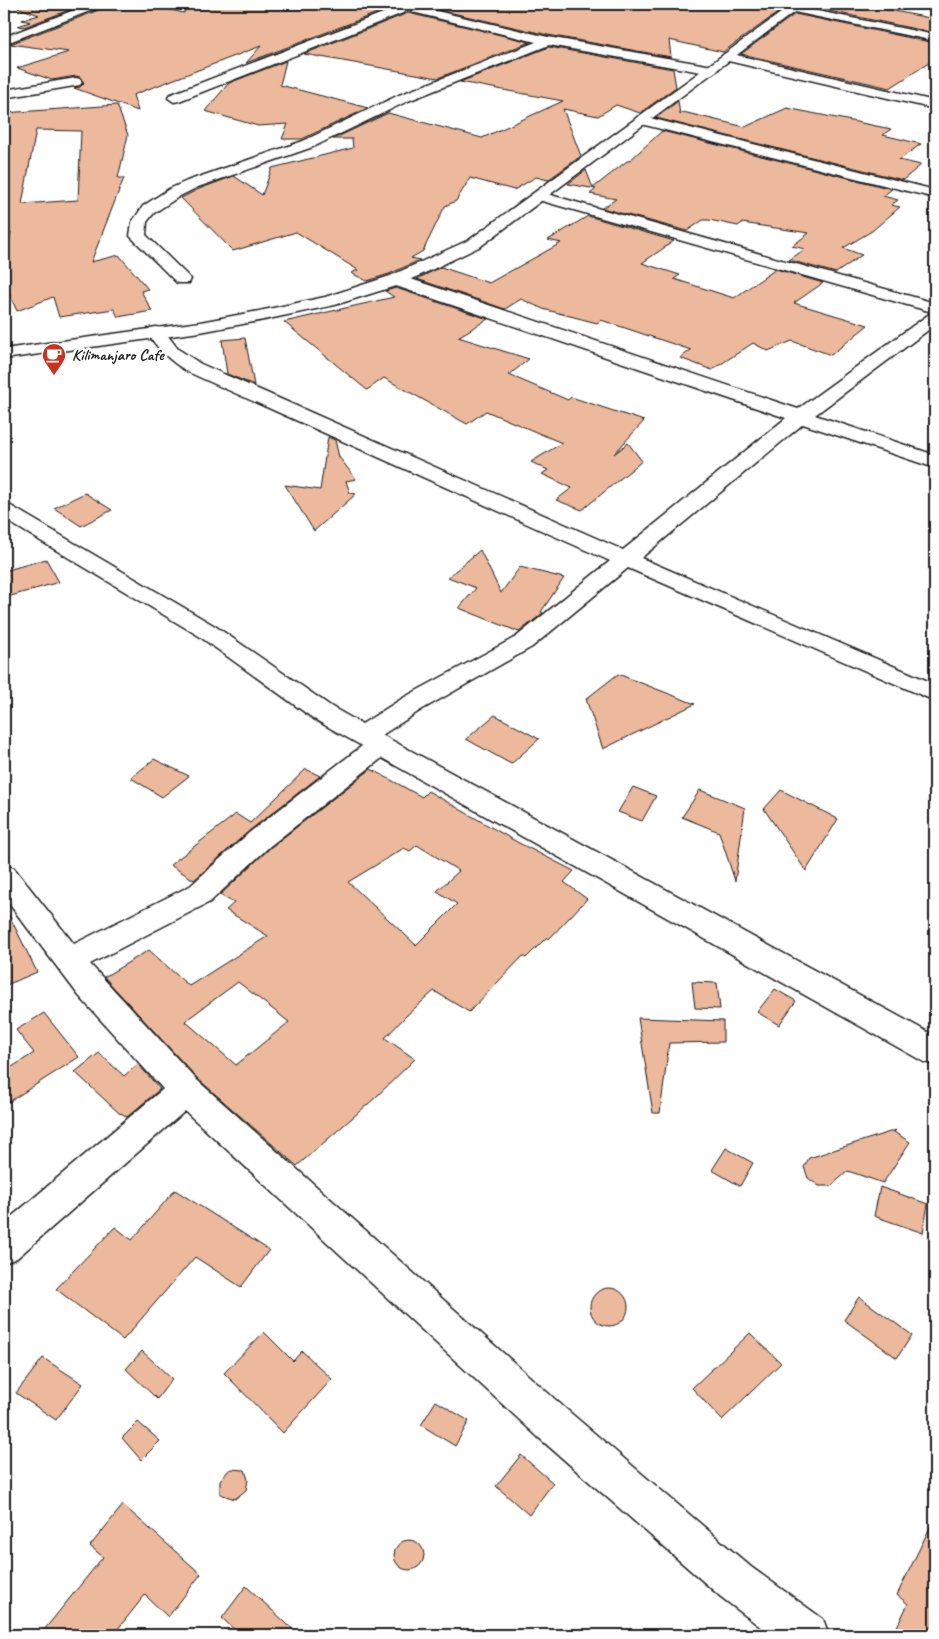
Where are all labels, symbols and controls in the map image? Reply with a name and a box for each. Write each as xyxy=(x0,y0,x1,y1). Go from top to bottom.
cafe icon: Kilimanjaro Cafe xyxy=(41,342,67,376)
place label: Kilimanjaro Cafe xyxy=(72,345,165,365)

